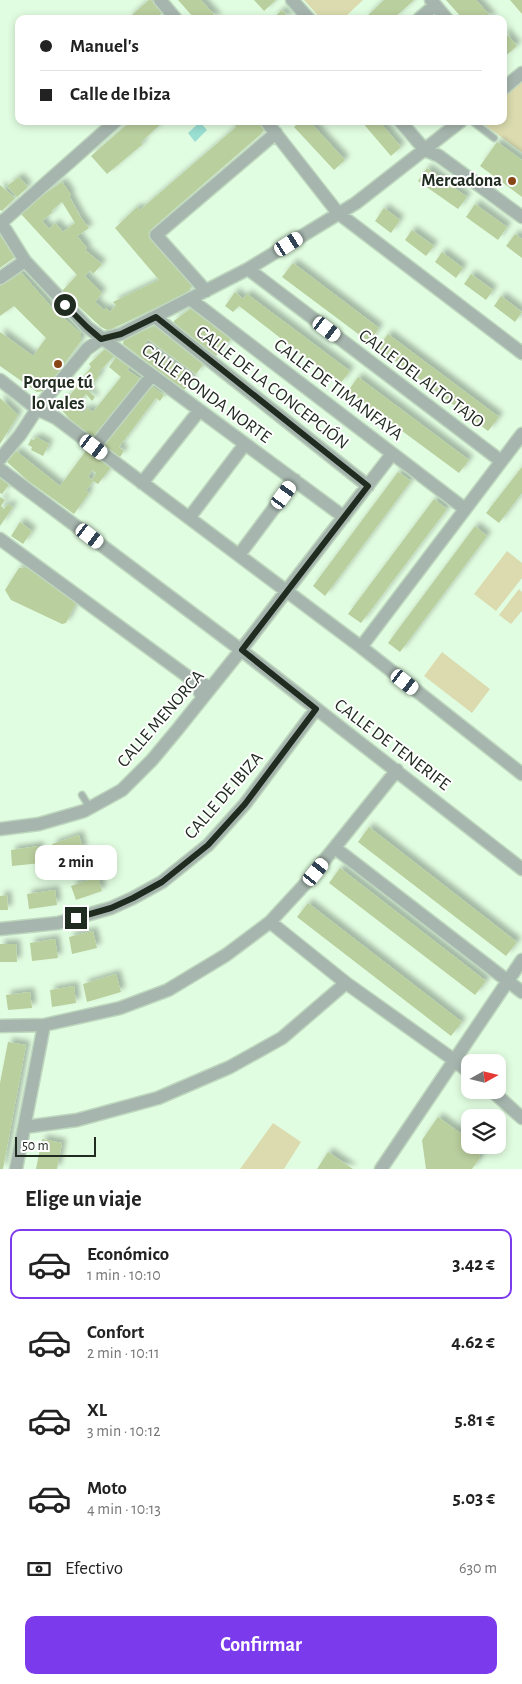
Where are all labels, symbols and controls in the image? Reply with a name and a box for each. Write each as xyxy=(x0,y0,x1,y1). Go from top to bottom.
text: Manuel's xyxy=(70,37,139,56)
text: Calle de Ibiza xyxy=(70,85,171,104)
place label: Mercadona xyxy=(421,172,502,190)
marker: Mercadona xyxy=(506,175,518,187)
car xyxy=(272,230,305,258)
route start xyxy=(54,294,76,316)
car xyxy=(310,314,343,344)
street label: CALLE DE LA CONCEPCIÓN xyxy=(192,321,354,453)
street label: CALLE DEL ALTO TAJO xyxy=(355,326,487,432)
street label: CALLE DE TIMANFAYA xyxy=(270,336,406,445)
street label: CALLE RONDA NORTE xyxy=(138,341,274,447)
marker: Porque tú lo vales xyxy=(52,358,64,370)
place label: Porque tú lo vales xyxy=(23,374,94,413)
car xyxy=(77,432,110,462)
car xyxy=(269,478,298,512)
car xyxy=(73,521,106,551)
street label: CALLE MENORCA xyxy=(114,667,208,771)
car xyxy=(388,667,421,697)
street label: CALLE DE TENERIFE xyxy=(331,696,453,794)
street label: CALLE DE IBIZA xyxy=(181,749,267,843)
callout: 2 min xyxy=(35,846,117,880)
text: 2 min xyxy=(58,854,94,870)
car xyxy=(300,856,331,888)
route end xyxy=(65,907,87,929)
north arrow xyxy=(461,1054,506,1099)
map controls xyxy=(461,1054,506,1154)
button: layers xyxy=(461,1109,506,1154)
scale bar xyxy=(15,1134,96,1157)
text: 50 m xyxy=(22,1139,49,1153)
text: Elige un viaje xyxy=(25,1188,142,1210)
icon: car xyxy=(27,1242,72,1287)
text: Económico xyxy=(87,1245,169,1264)
text: 3.42 € xyxy=(452,1255,495,1274)
text: 1 min · 10:10 xyxy=(87,1267,161,1283)
icon: car xyxy=(27,1320,72,1365)
text: Confort xyxy=(87,1323,144,1342)
text: 4.62 € xyxy=(451,1333,495,1352)
text: 2 min · 10:11 xyxy=(87,1345,159,1361)
icon: car xyxy=(27,1398,72,1443)
text: XL xyxy=(87,1401,107,1420)
text: 5.81 € xyxy=(454,1411,495,1430)
text: 3 min · 10:12 xyxy=(87,1423,161,1439)
icon: car xyxy=(27,1476,72,1521)
text: Moto xyxy=(87,1479,127,1498)
text: 5.03 € xyxy=(453,1489,495,1508)
text: 4 min · 10:13 xyxy=(87,1501,161,1517)
icon: cash xyxy=(25,1555,53,1583)
text: Efectivo xyxy=(65,1559,123,1578)
text: 630 m xyxy=(459,1560,497,1576)
button: Confirmar xyxy=(25,1616,497,1674)

